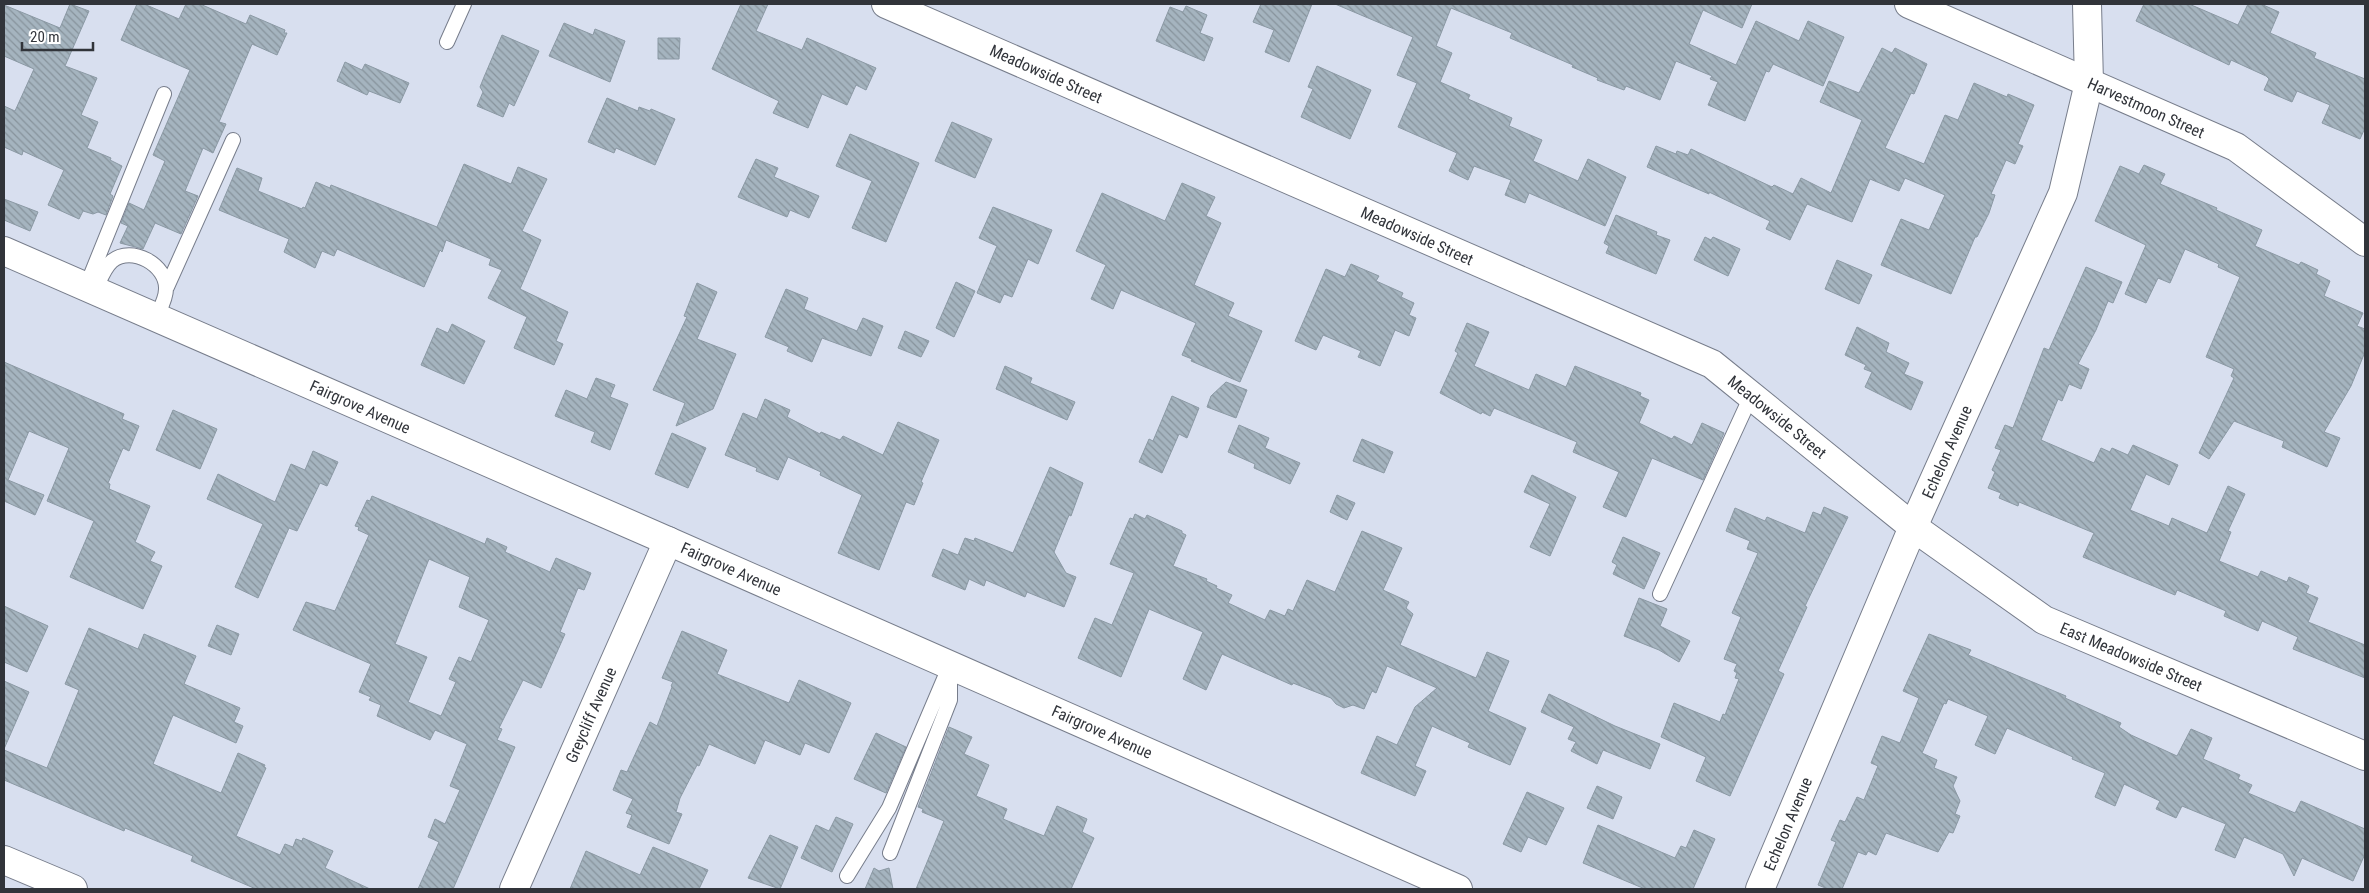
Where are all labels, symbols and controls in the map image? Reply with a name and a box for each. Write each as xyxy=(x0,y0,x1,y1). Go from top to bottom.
scale bar xyxy=(22,20,94,52)
text: 20 m xyxy=(30,28,60,46)
street label: Meadowside Street xyxy=(987,41,1105,107)
street label: Harvestmoon Street xyxy=(2085,74,2208,142)
street label: Meadowside Street xyxy=(1358,203,1476,269)
street label: Meadowside Street xyxy=(1724,371,1830,463)
street label: Fairgrove Avenue xyxy=(307,376,413,438)
street label: Echelon Avenue xyxy=(1918,403,1976,501)
street label: Fairgrove Avenue xyxy=(678,538,784,600)
street label: East Meadowside Street xyxy=(2057,618,2205,696)
street label: Greycliff Avenue xyxy=(561,664,621,766)
street label: Fairgrove Avenue xyxy=(1049,701,1155,763)
street label: Echelon Avenue xyxy=(1760,774,1816,874)

